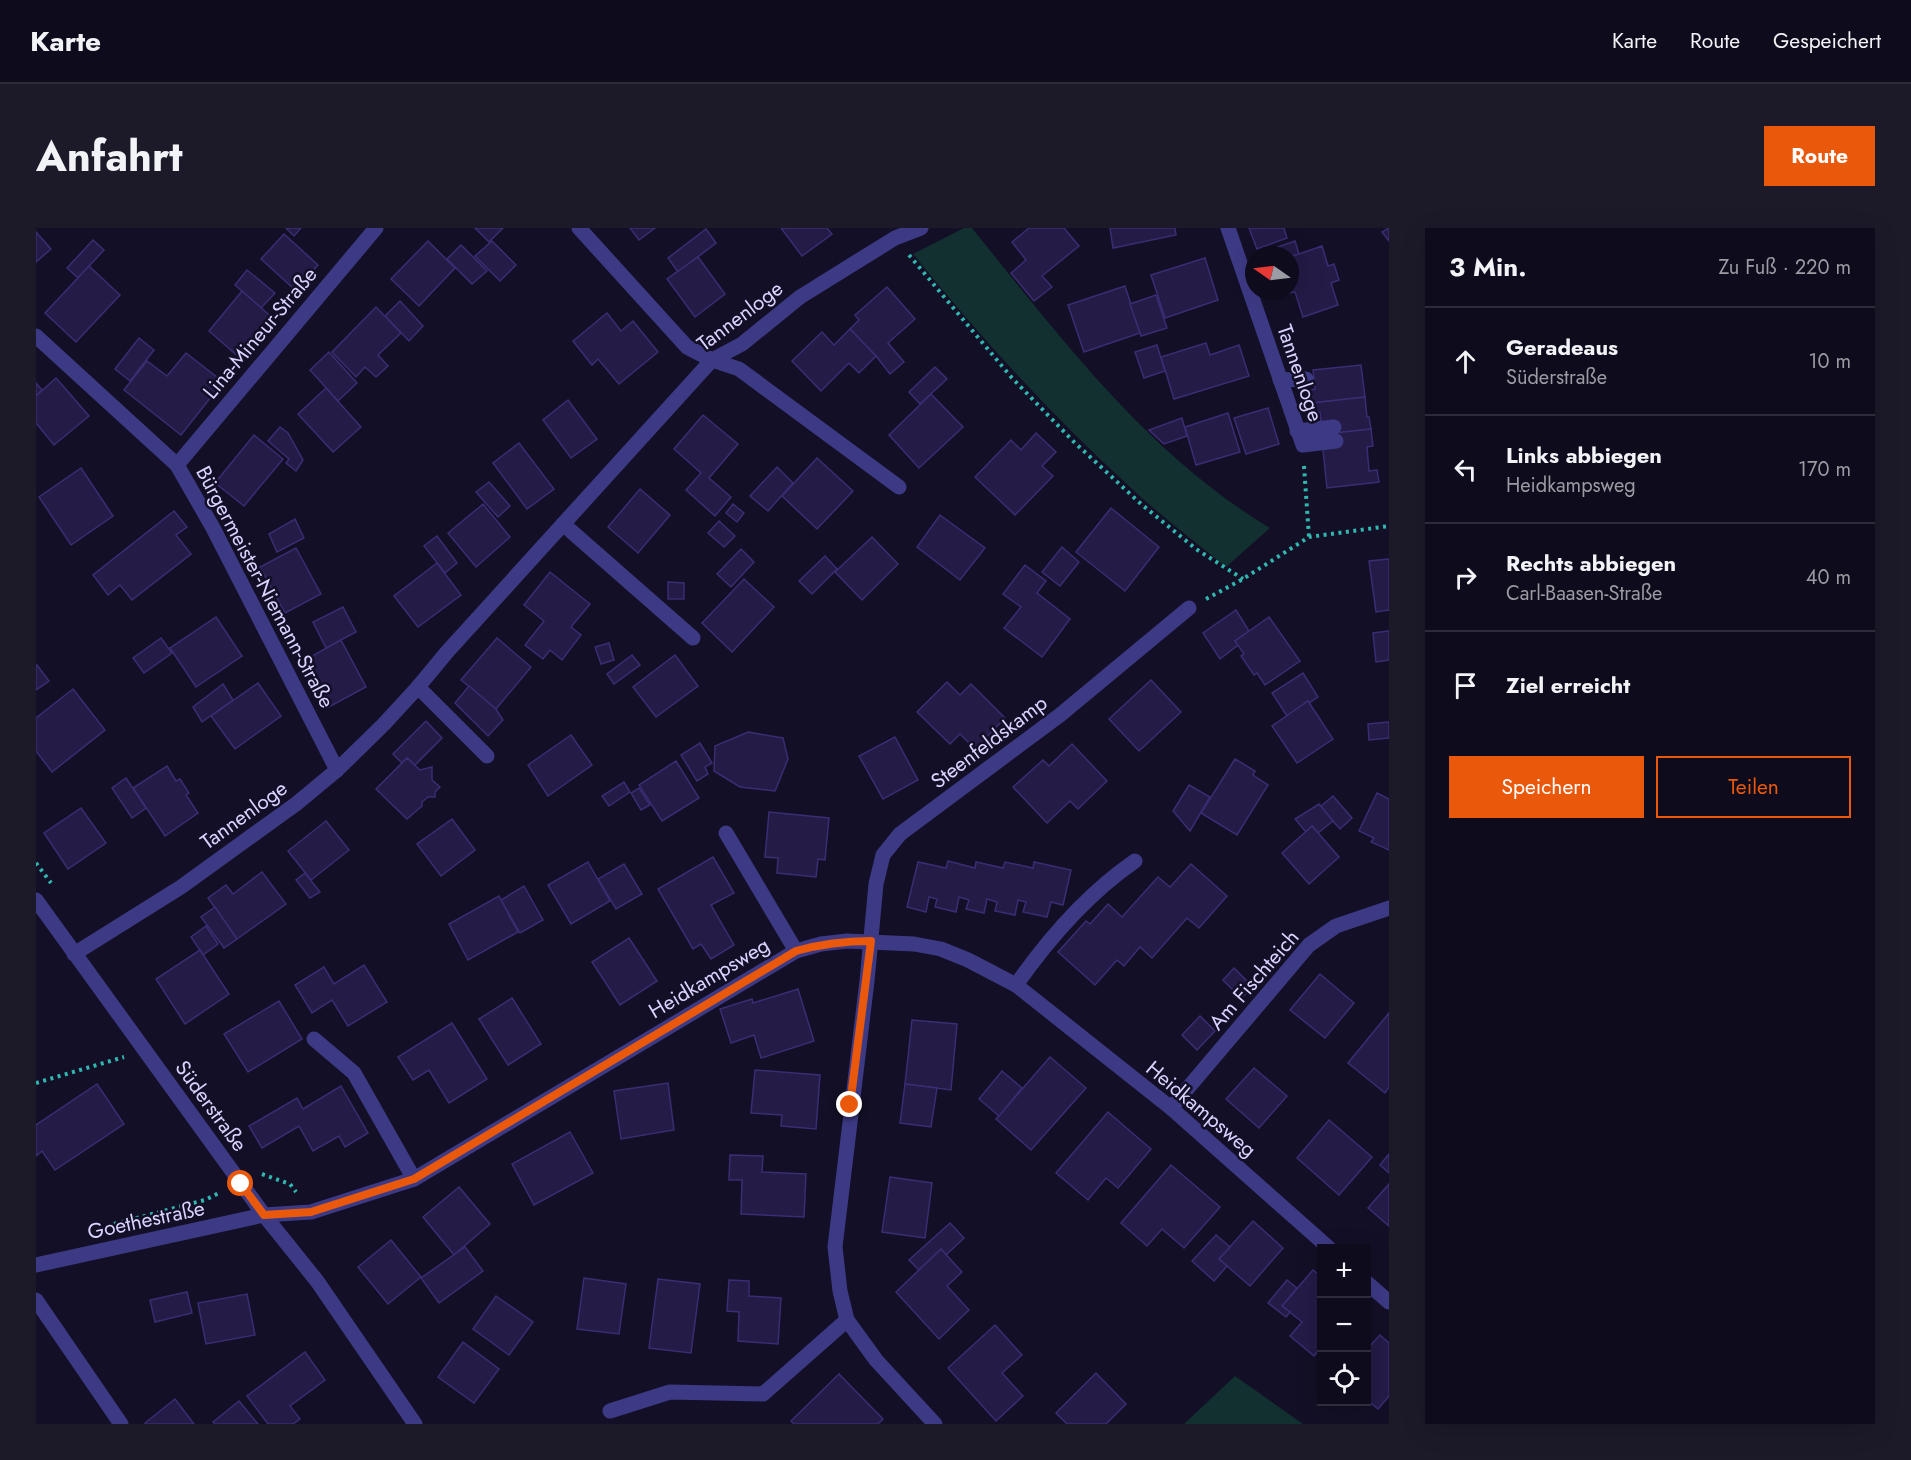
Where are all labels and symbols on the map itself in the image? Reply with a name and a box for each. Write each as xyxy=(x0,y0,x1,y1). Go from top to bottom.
north arrow xyxy=(1245,246,1299,300)
street label: Lina-Mineur-Straße xyxy=(196,260,324,405)
street label: Tannenloge xyxy=(691,274,789,358)
street label: Tannenloge xyxy=(1269,320,1331,426)
street label: Bürgermeister-Niemann-Straße xyxy=(188,461,342,714)
street label: Steenfeldskamp xyxy=(924,688,1054,796)
street label: Tannenloge xyxy=(194,773,294,857)
street label: Am Fischteich xyxy=(1202,923,1306,1037)
street label: Heidkampsweg xyxy=(643,930,775,1026)
street label: Süderstraße xyxy=(168,1054,254,1158)
street label: Heidkampsweg xyxy=(1139,1054,1263,1164)
route end xyxy=(836,1091,862,1117)
route start xyxy=(227,1170,253,1196)
street label: Goethestraße xyxy=(85,1193,207,1247)

